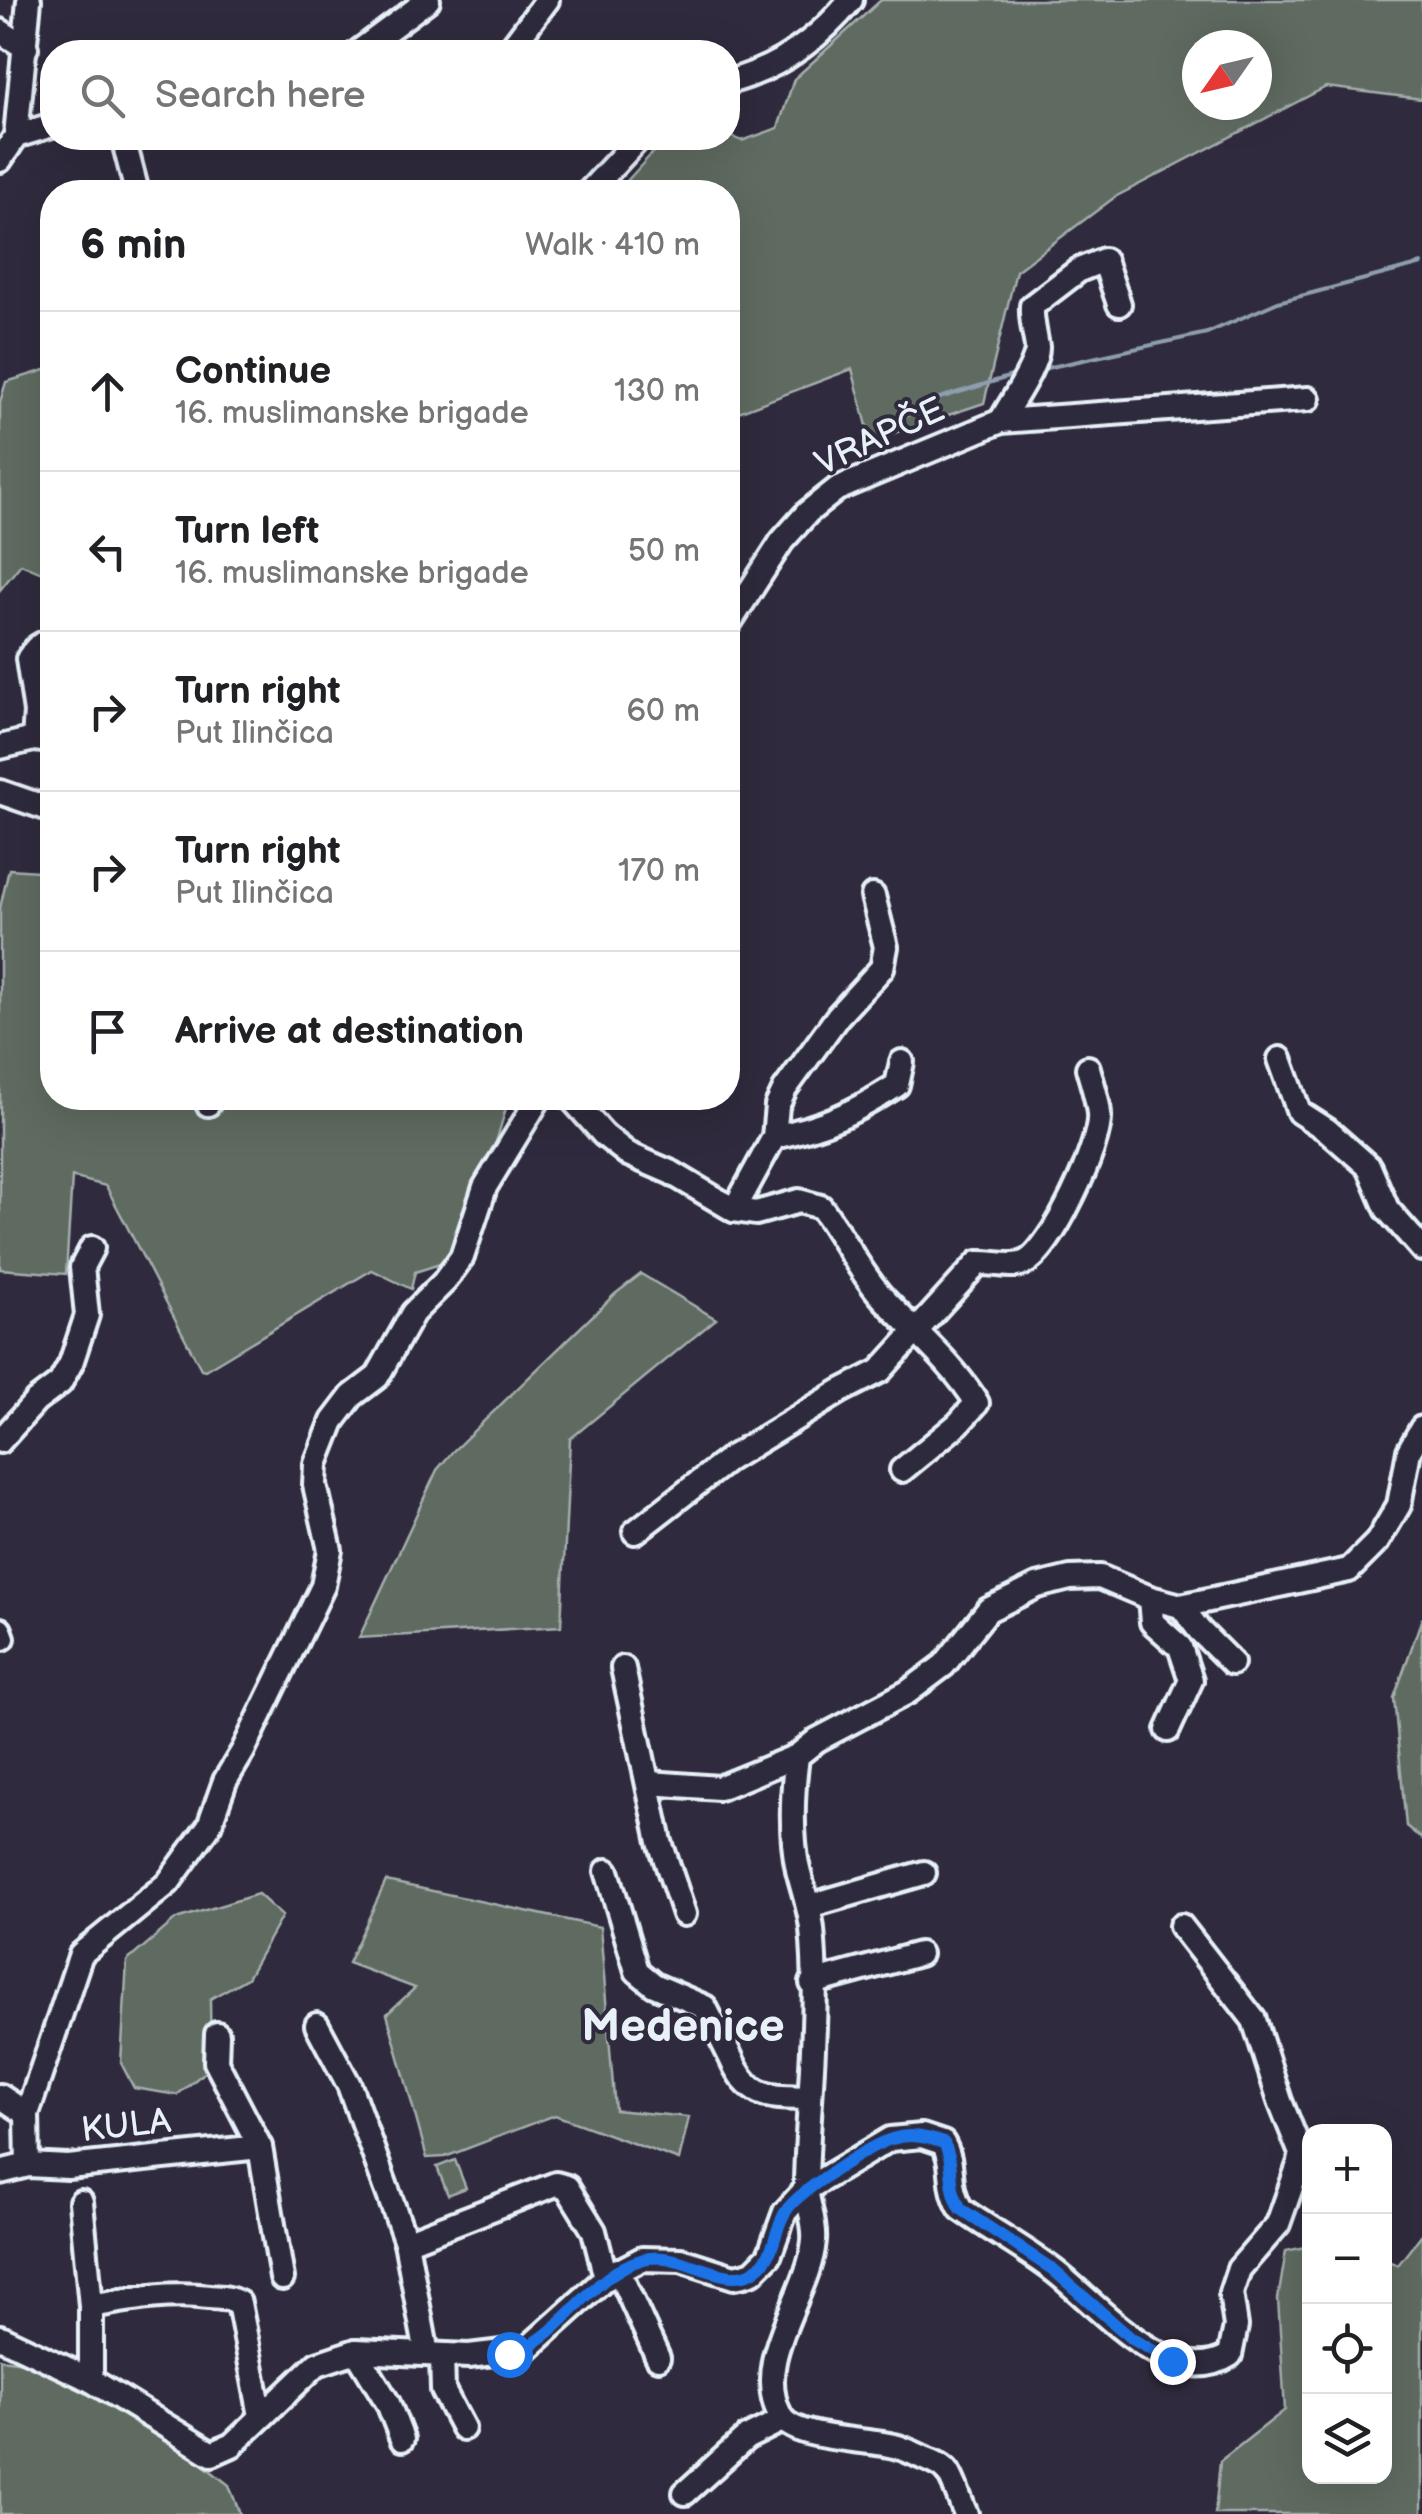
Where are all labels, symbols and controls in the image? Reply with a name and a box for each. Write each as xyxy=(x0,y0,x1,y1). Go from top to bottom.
north arrow xyxy=(1182,30,1272,120)
search box xyxy=(40,40,740,150)
icon: search xyxy=(75,68,130,123)
text: Search here xyxy=(155,73,366,118)
text: 6 min xyxy=(80,220,186,271)
text: Walk · 410 m xyxy=(525,226,700,265)
text: Continue xyxy=(175,349,331,394)
icon: ahead xyxy=(80,364,135,419)
text: 130 m xyxy=(614,372,700,411)
street label: VRAPČE xyxy=(808,387,952,486)
text: 16. muslimanske brigade xyxy=(175,394,529,433)
text: Turn left xyxy=(175,509,319,554)
icon: left xyxy=(80,524,135,579)
text: 50 m xyxy=(628,532,700,571)
text: 16. muslimanske brigade xyxy=(175,554,529,593)
text: Turn right xyxy=(175,669,340,714)
icon: right xyxy=(80,684,135,739)
text: 60 m xyxy=(627,692,700,731)
text: Put Ilinčica xyxy=(175,714,334,753)
text: Turn right xyxy=(175,829,340,874)
icon: right xyxy=(80,844,135,899)
text: 170 m xyxy=(618,852,700,891)
text: Put Ilinčica xyxy=(175,874,334,913)
icon: arrive xyxy=(80,1004,135,1059)
text: Arrive at destination xyxy=(175,1009,524,1054)
district label: Medenice xyxy=(581,2000,785,2055)
street label: KULA xyxy=(79,2100,173,2152)
map controls xyxy=(1302,2124,1392,2484)
button: + xyxy=(1302,2124,1392,2214)
button: − xyxy=(1302,2214,1392,2304)
button: locate xyxy=(1302,2304,1392,2394)
route start xyxy=(487,2332,533,2378)
route end xyxy=(1150,2339,1196,2385)
button: layers xyxy=(1302,2394,1392,2484)

